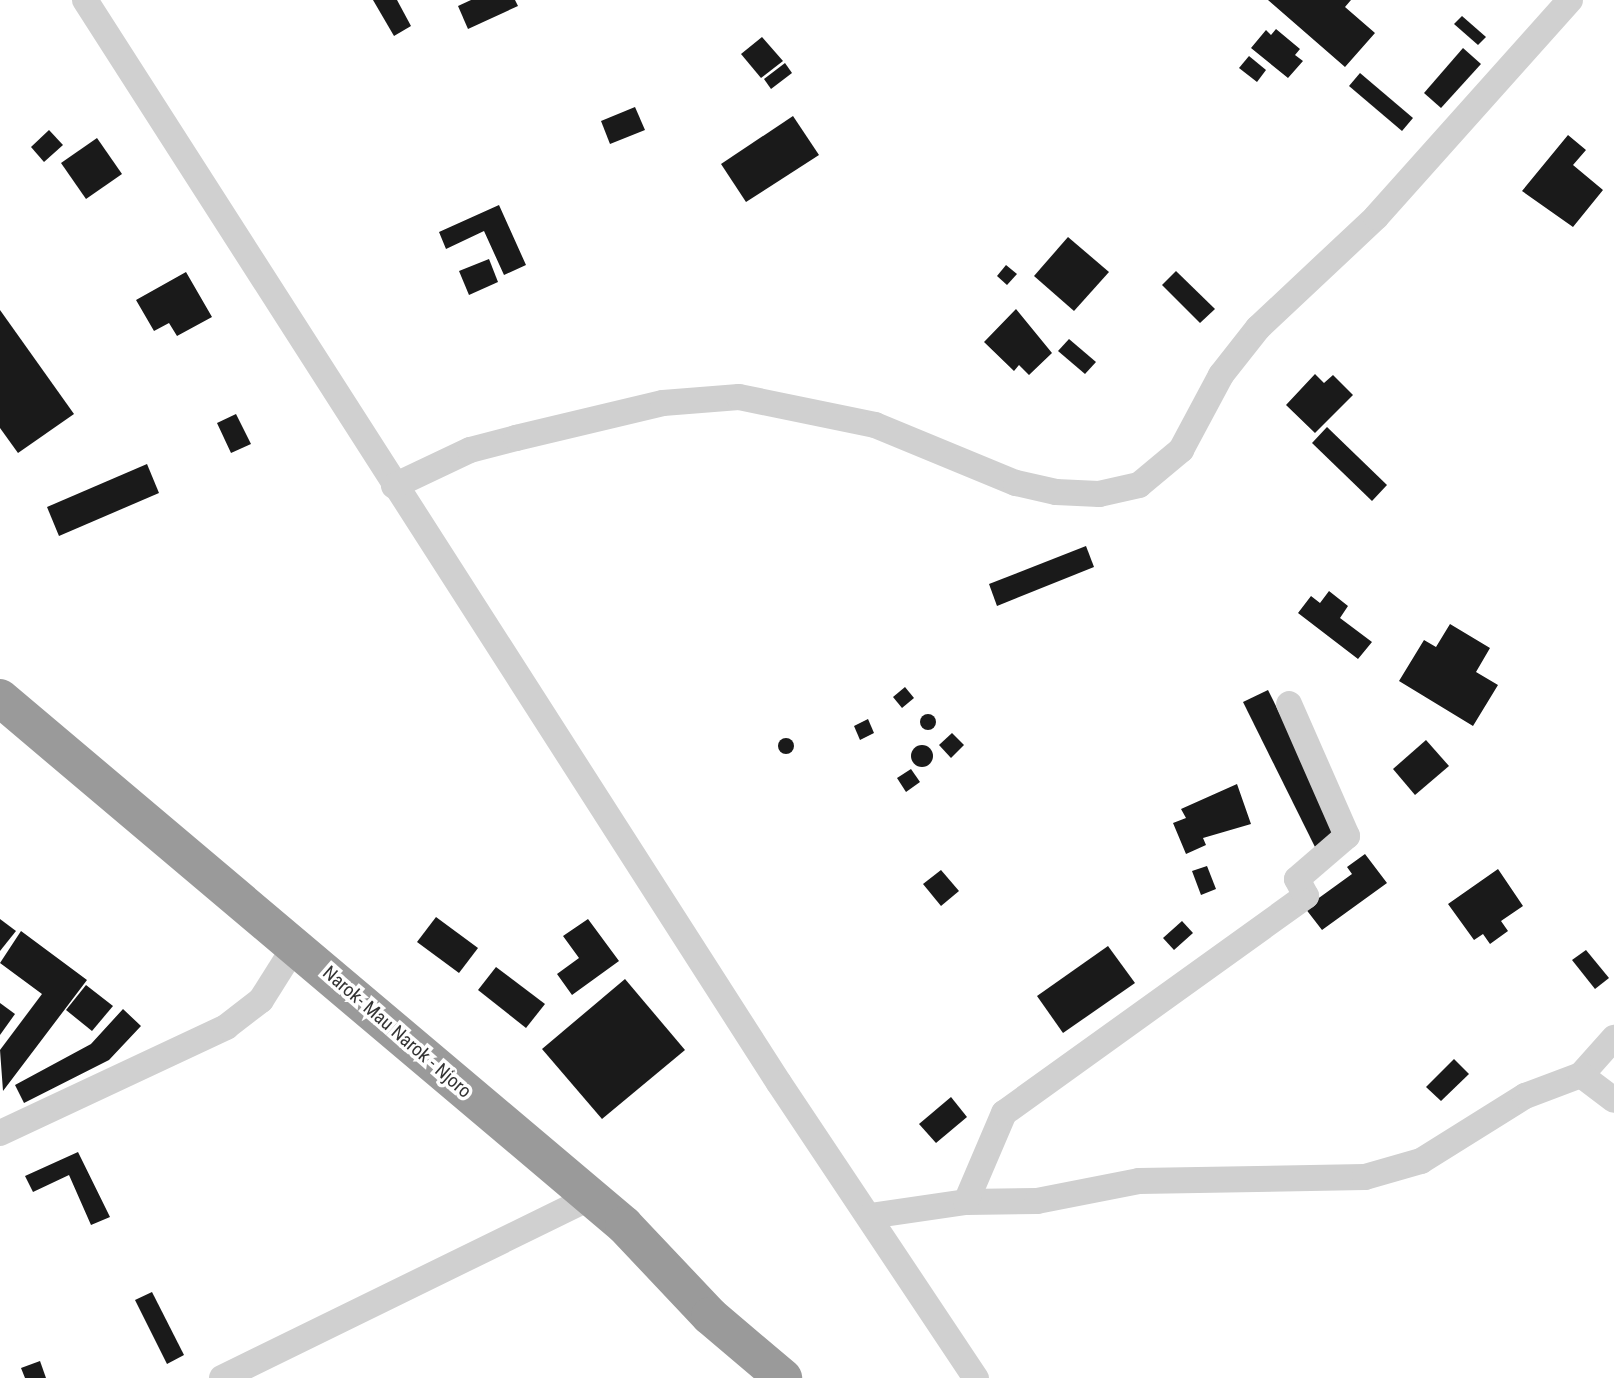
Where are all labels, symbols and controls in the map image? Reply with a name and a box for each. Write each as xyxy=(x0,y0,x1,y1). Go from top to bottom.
street label: Narok- Mau Narok - Njoro xyxy=(318,961,476,1103)

